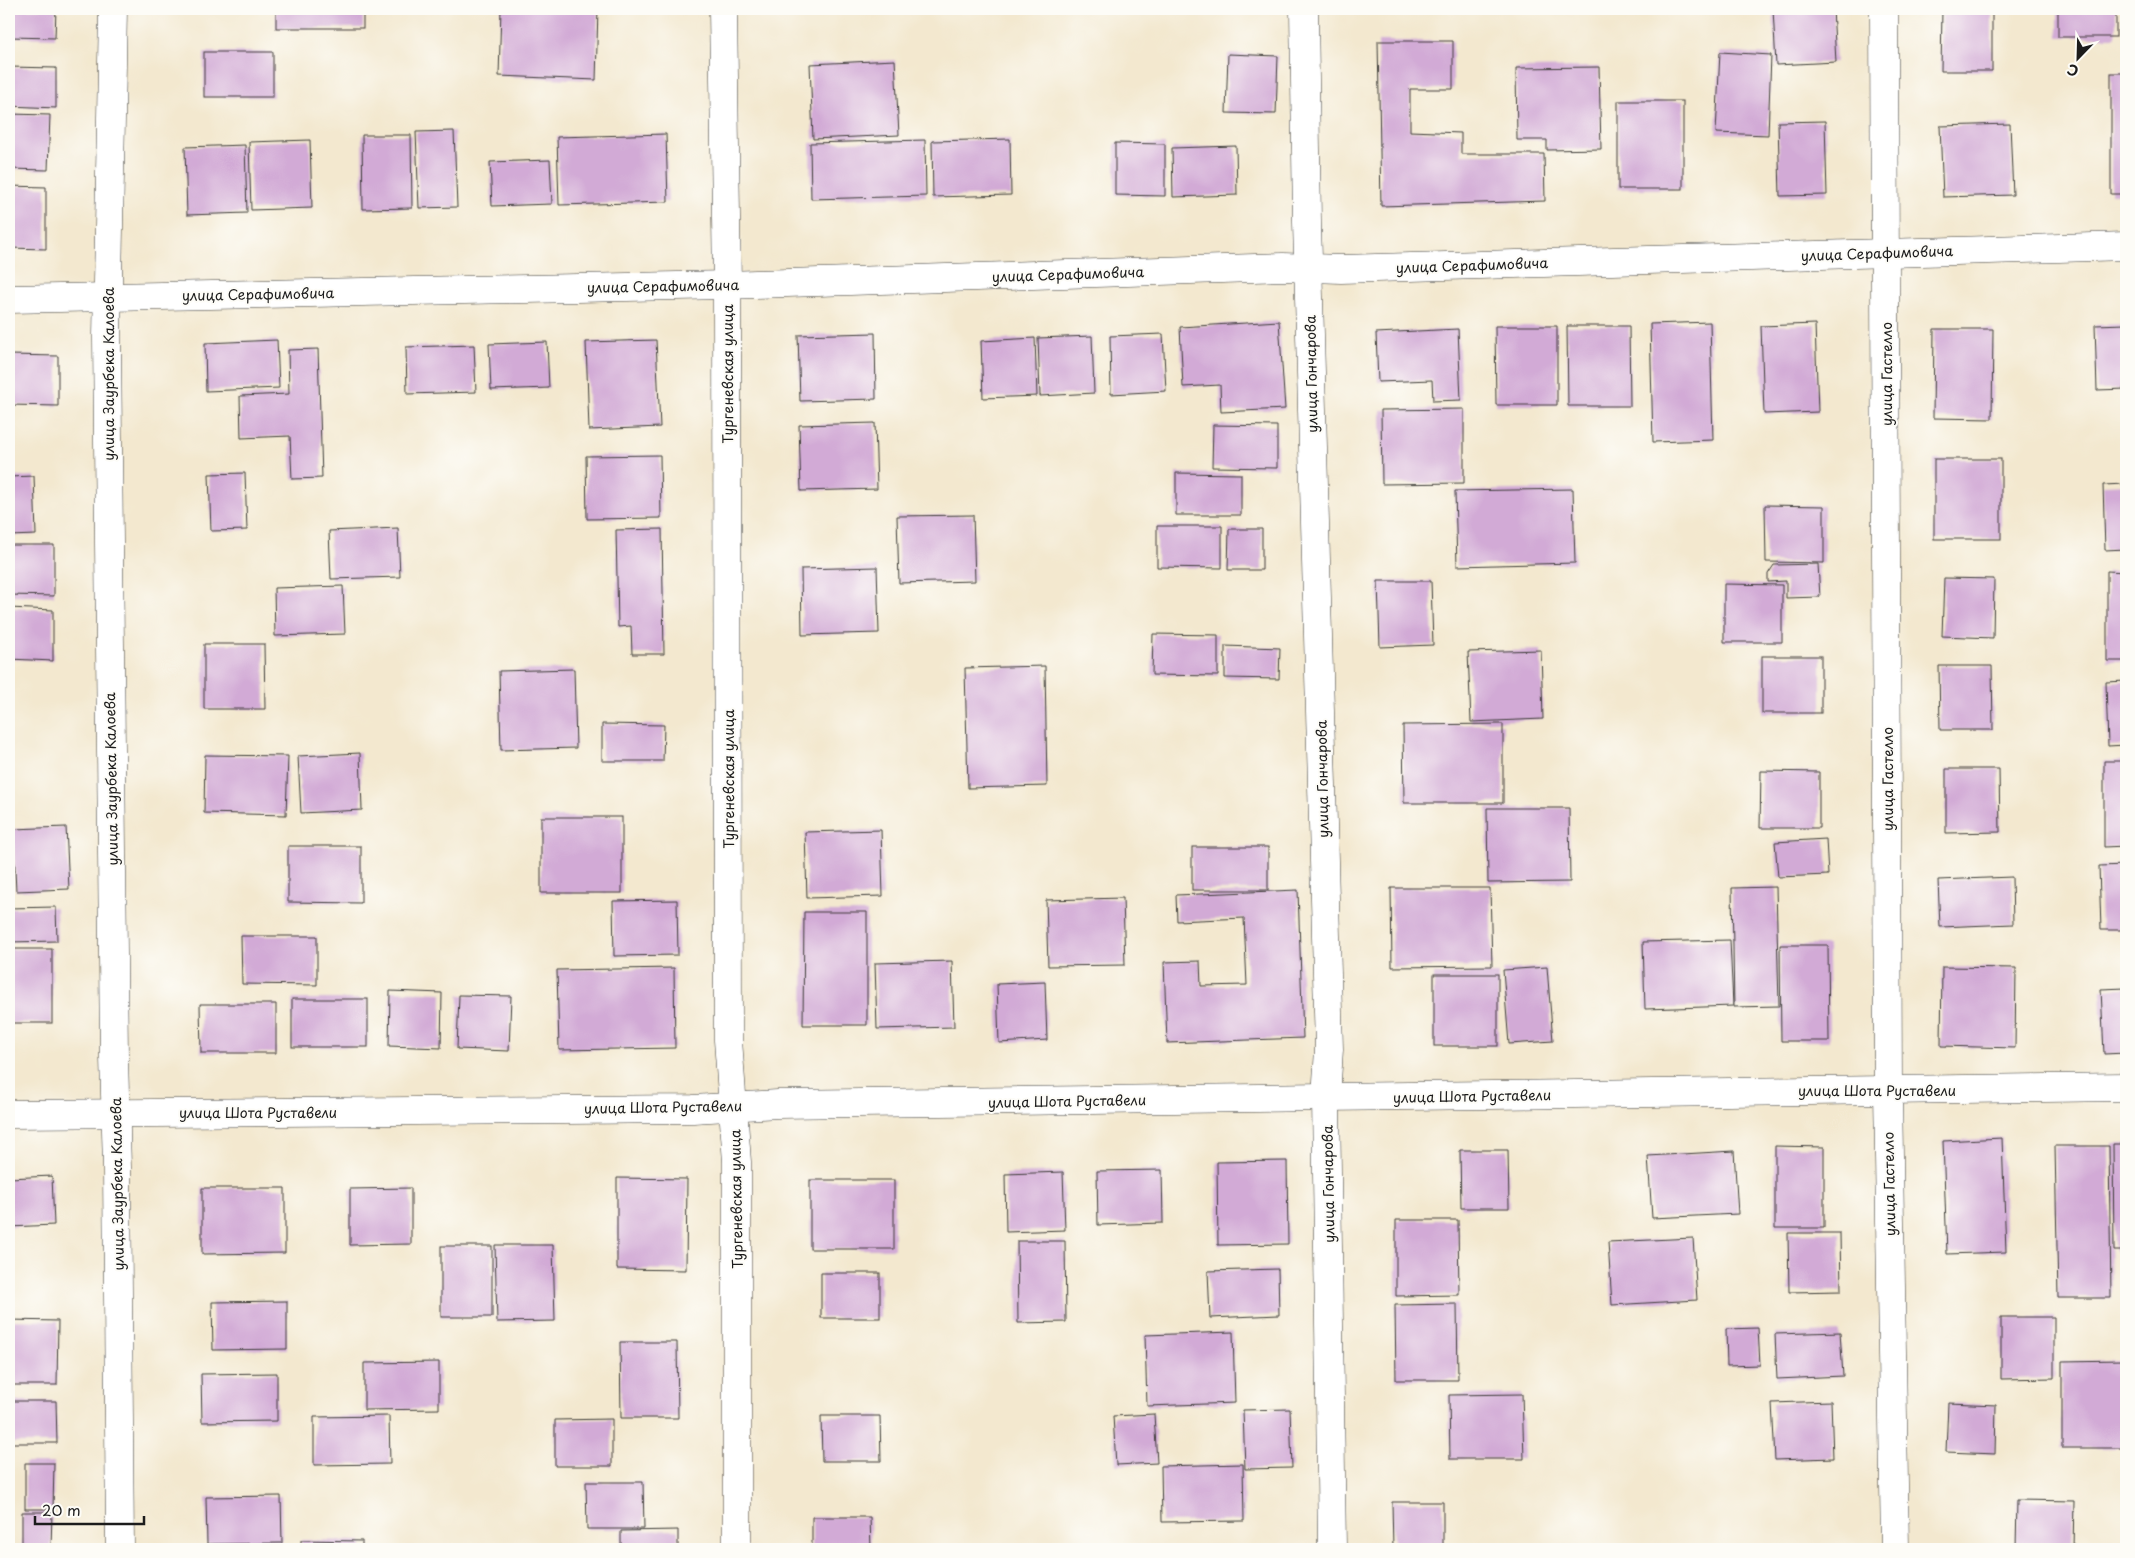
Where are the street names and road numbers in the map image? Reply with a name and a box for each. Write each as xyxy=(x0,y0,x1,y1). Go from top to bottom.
street label: улица Серафимовича xyxy=(1800,240,1954,266)
street label: улица Серафимовича xyxy=(1395,252,1549,278)
street label: улица Серафимовича xyxy=(991,261,1145,287)
street label: улица Серафимовича xyxy=(587,274,740,298)
street label: улица Серафимовича xyxy=(182,282,335,306)
street label: улица Заурбека Калоева xyxy=(98,287,119,461)
street label: Тургеневская улица xyxy=(717,304,738,444)
street label: улица Гончарова xyxy=(1299,315,1323,433)
street label: улица Гастелло xyxy=(1876,322,1897,426)
street label: улица Заурбека Калоева xyxy=(99,692,123,866)
street label: Тургеневская улица xyxy=(718,709,739,849)
street label: улица Гончарова xyxy=(1310,720,1334,838)
street label: улица Гастелло xyxy=(1877,727,1898,831)
street label: улица Шота Руставели xyxy=(1798,1080,1956,1101)
street label: улица Шота Руставели xyxy=(1393,1084,1551,1108)
street label: улица Шота Руставели xyxy=(988,1089,1146,1113)
street label: улица Шота Руставели xyxy=(584,1095,742,1119)
street label: улица Заурбека Калоева xyxy=(105,1097,129,1271)
street label: улица Шота Руставели xyxy=(179,1102,337,1123)
street label: улица Гончарова xyxy=(1316,1125,1340,1243)
street label: Тургеневская улица xyxy=(724,1129,748,1269)
street label: улица Гастелло xyxy=(1878,1132,1900,1236)

